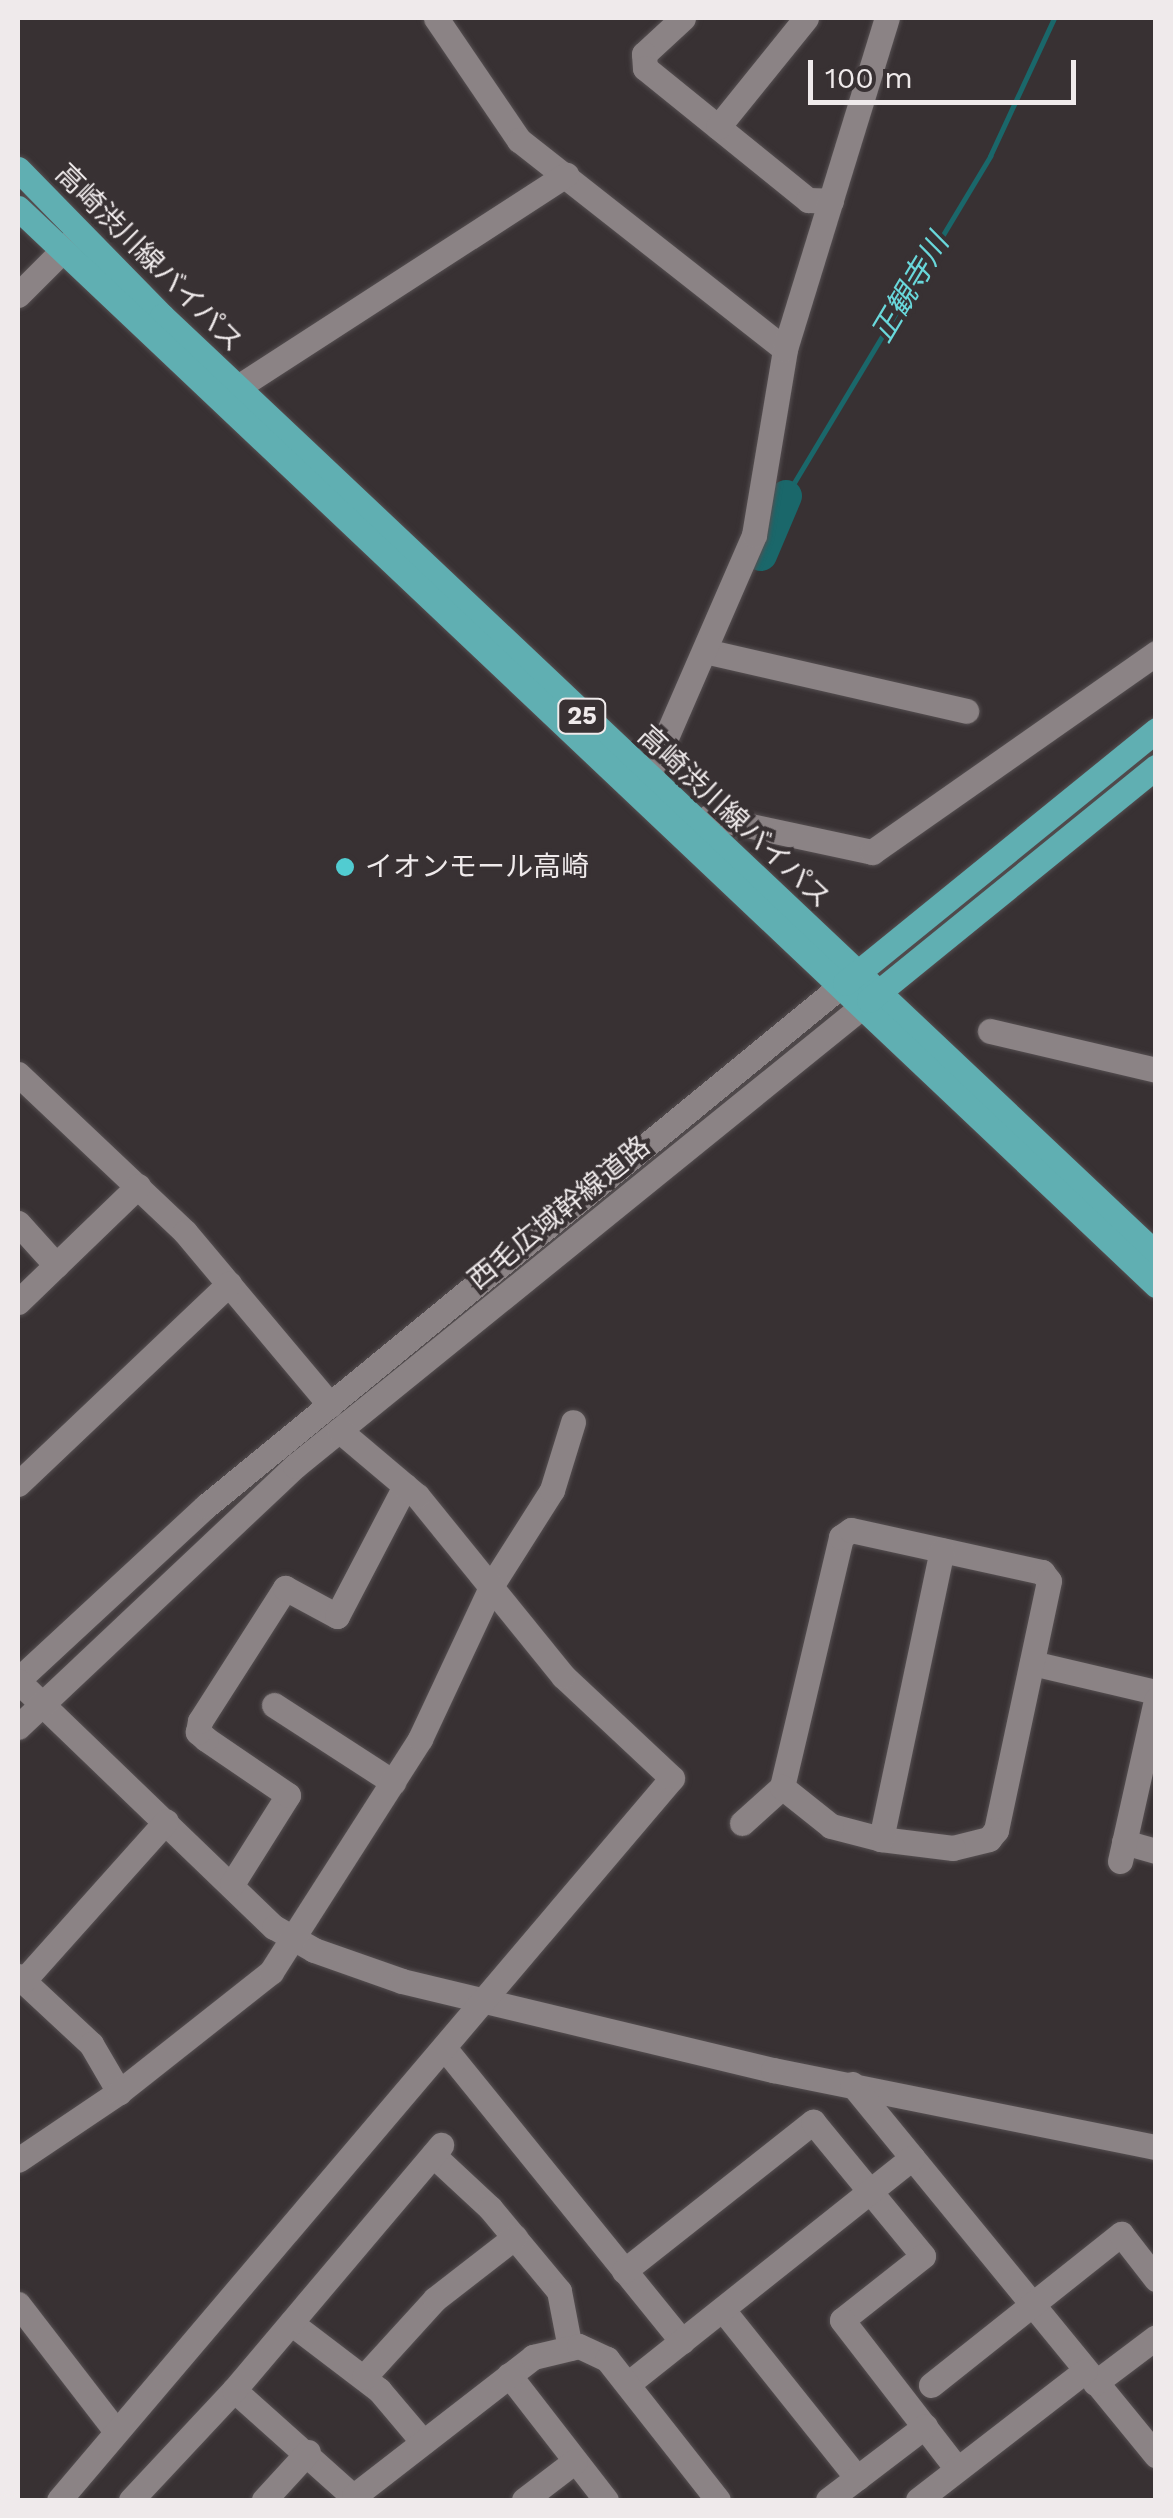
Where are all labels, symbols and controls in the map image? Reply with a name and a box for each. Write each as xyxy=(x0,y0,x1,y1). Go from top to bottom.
scale bar xyxy=(813,40,1080,102)
text: 100 m xyxy=(825,60,913,95)
street label: 高崎渋川線バイパス xyxy=(48,157,250,359)
water label: 正観寺川 xyxy=(864,227,956,349)
road number: 25 xyxy=(557,696,607,736)
street label: 高崎渋川線バイパス xyxy=(630,719,838,915)
place label: イオンモール高崎 xyxy=(365,850,589,884)
marker: イオンモール高崎 xyxy=(334,856,356,878)
street label: 西毛広域幹線道路 xyxy=(461,1129,657,1297)

